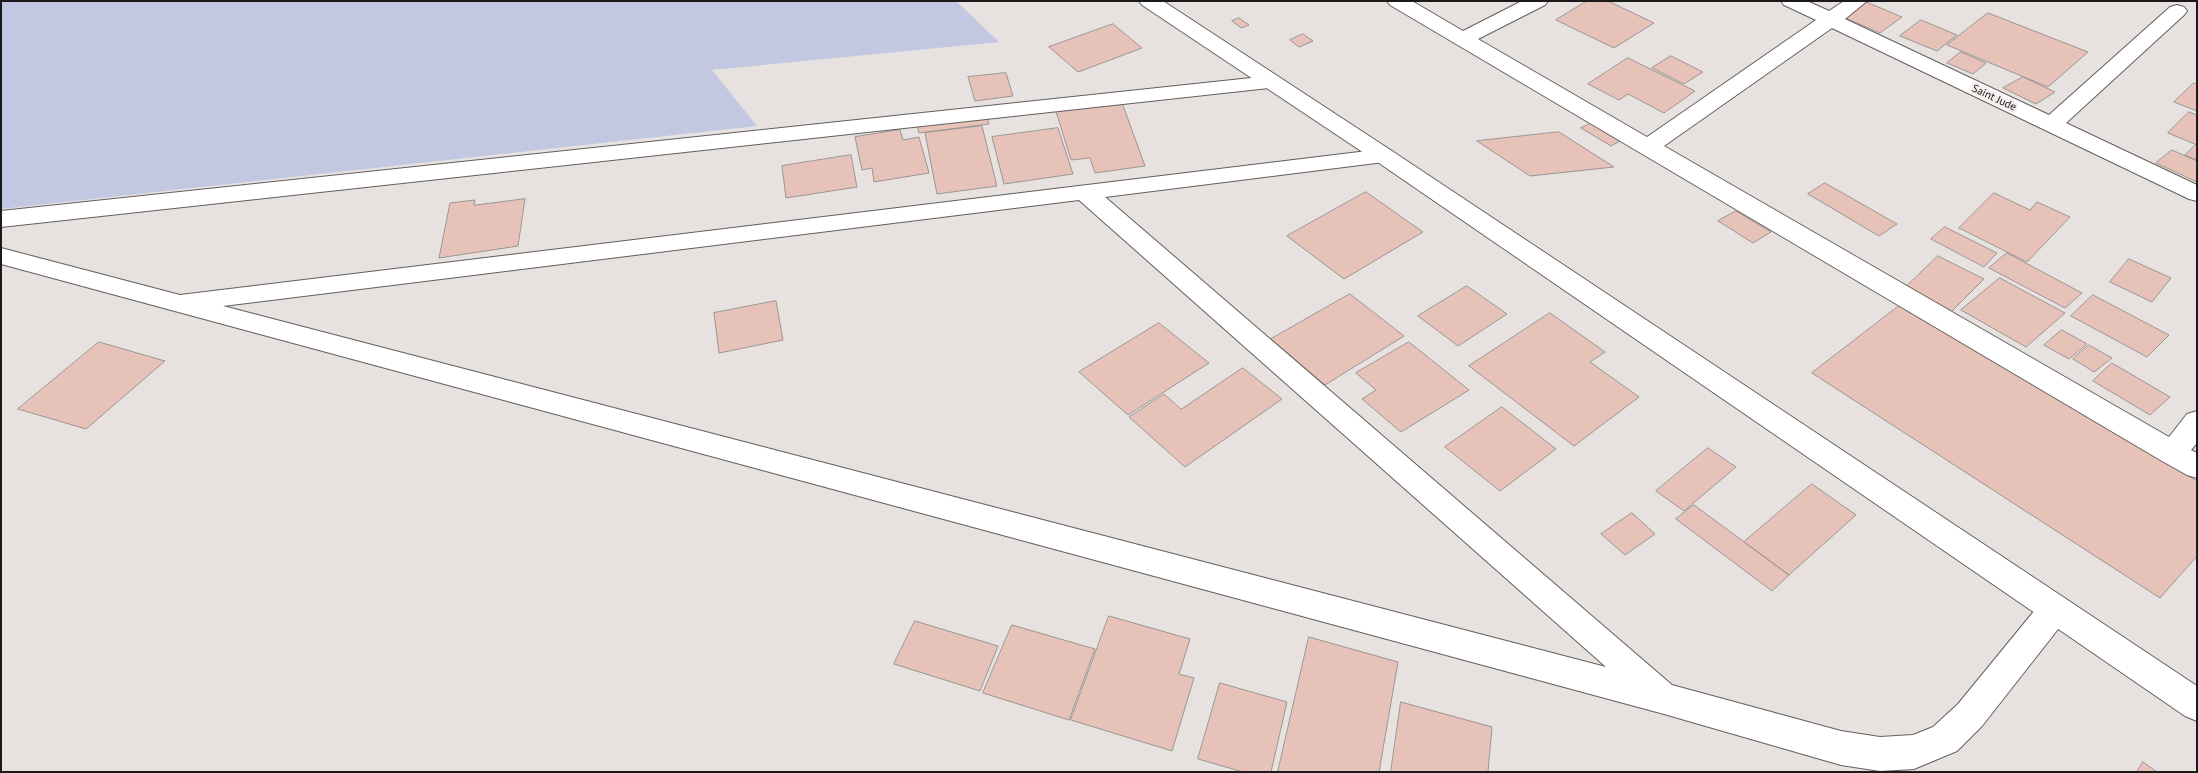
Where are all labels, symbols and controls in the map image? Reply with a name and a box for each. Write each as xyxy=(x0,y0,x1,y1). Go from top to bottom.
street label: Saint Jude xyxy=(1970,82,2018,114)

